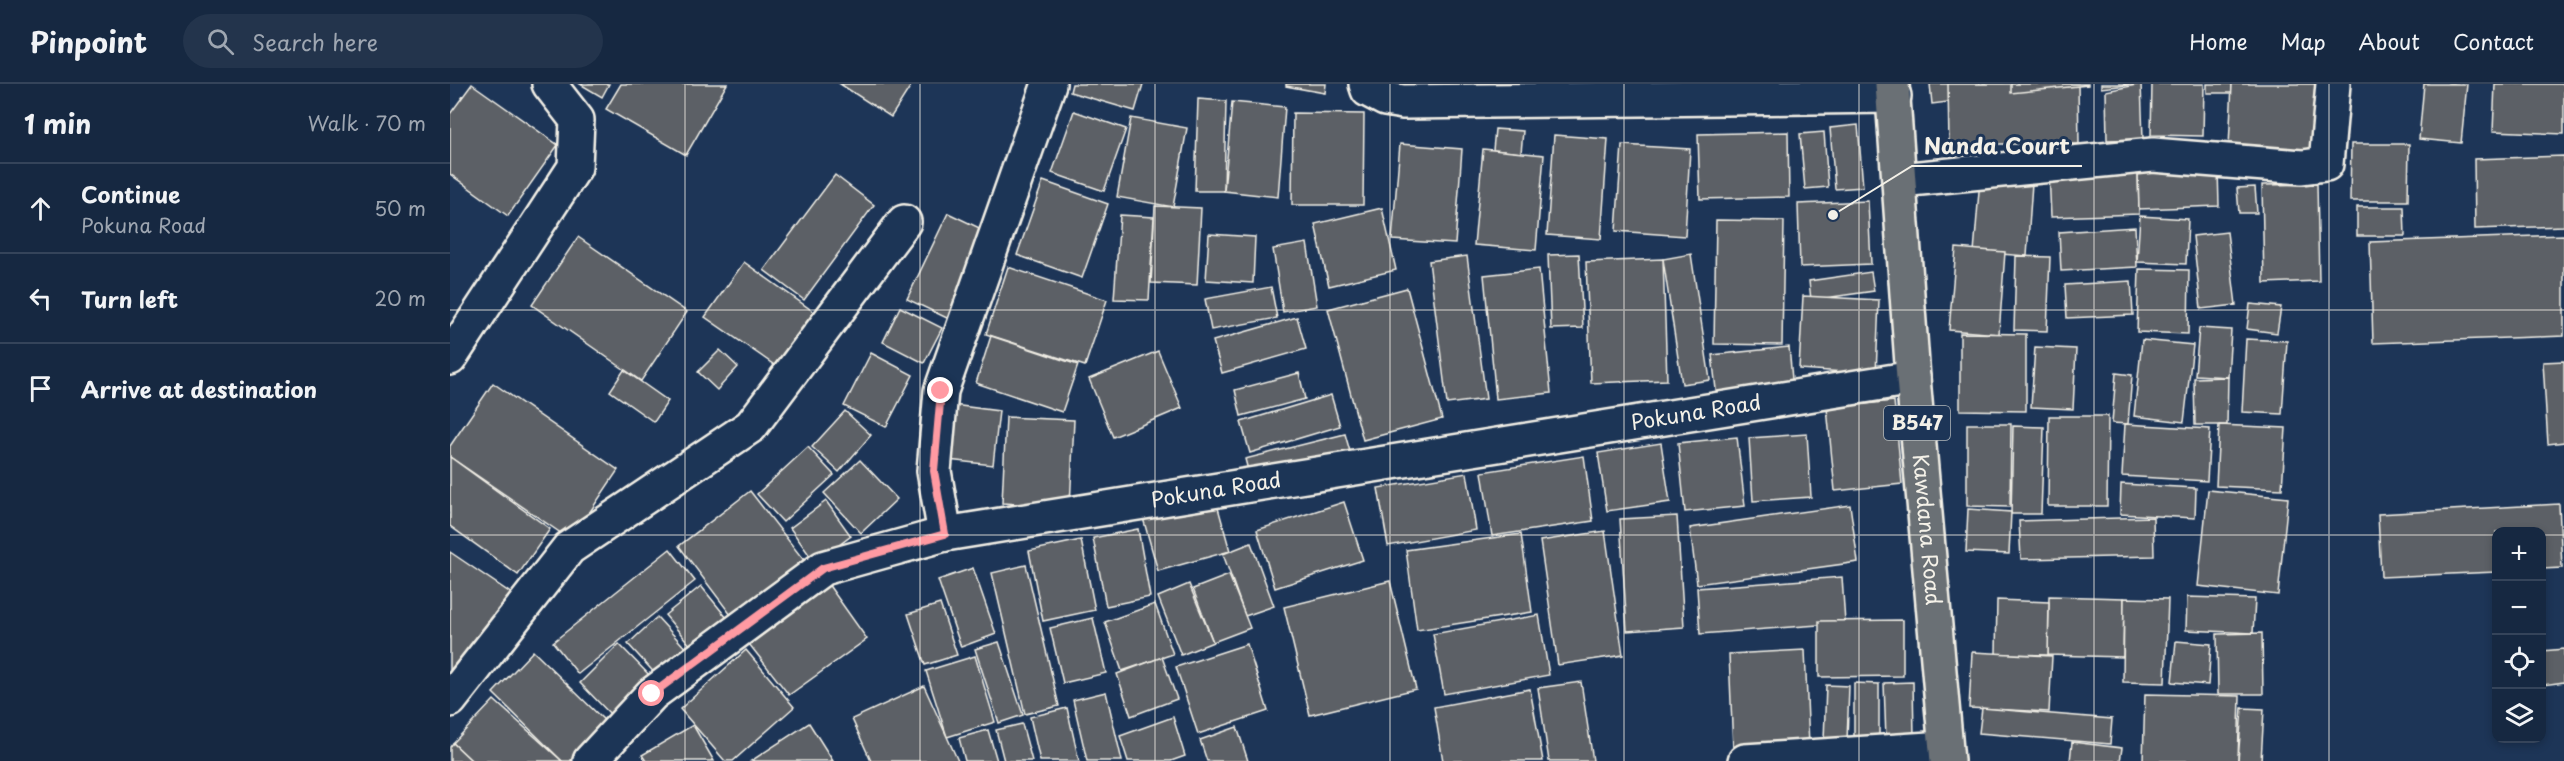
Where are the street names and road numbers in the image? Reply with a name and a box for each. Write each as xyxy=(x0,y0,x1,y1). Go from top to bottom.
street label: Pokuna Road xyxy=(1628,385,1763,437)
road number: B547 xyxy=(1884,406,1950,440)
street label: Kawdana Road xyxy=(1906,452,1951,606)
street label: Pokuna Road xyxy=(1148,462,1283,515)

